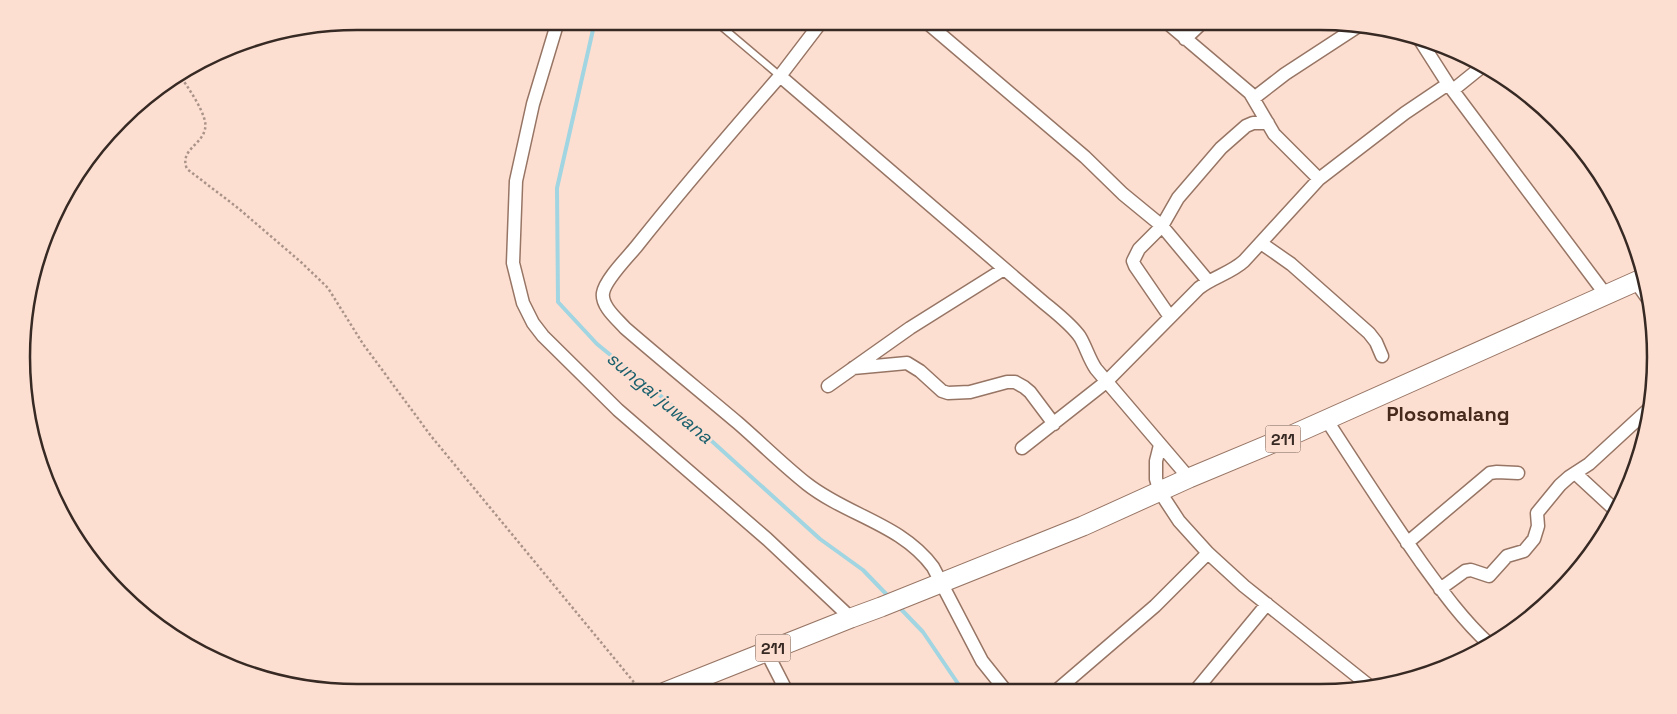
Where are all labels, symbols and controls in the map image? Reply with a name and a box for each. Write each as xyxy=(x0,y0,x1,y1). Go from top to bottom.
water label: sungai juwana xyxy=(602,346,718,449)
district label: Plosomalang xyxy=(1387,401,1509,427)
road number: 211 xyxy=(1266,426,1300,452)
road number: 211 xyxy=(756,634,790,661)

